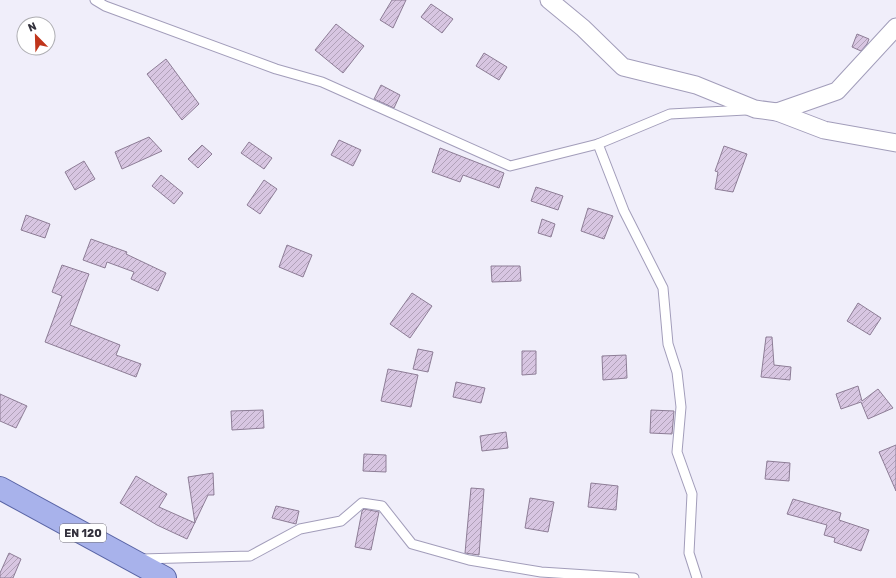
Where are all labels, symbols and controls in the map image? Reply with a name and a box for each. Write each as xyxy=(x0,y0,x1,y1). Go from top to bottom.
north arrow xyxy=(16,16,56,56)
text: N xyxy=(26,20,39,35)
road number: EN 120 xyxy=(60,524,106,542)

